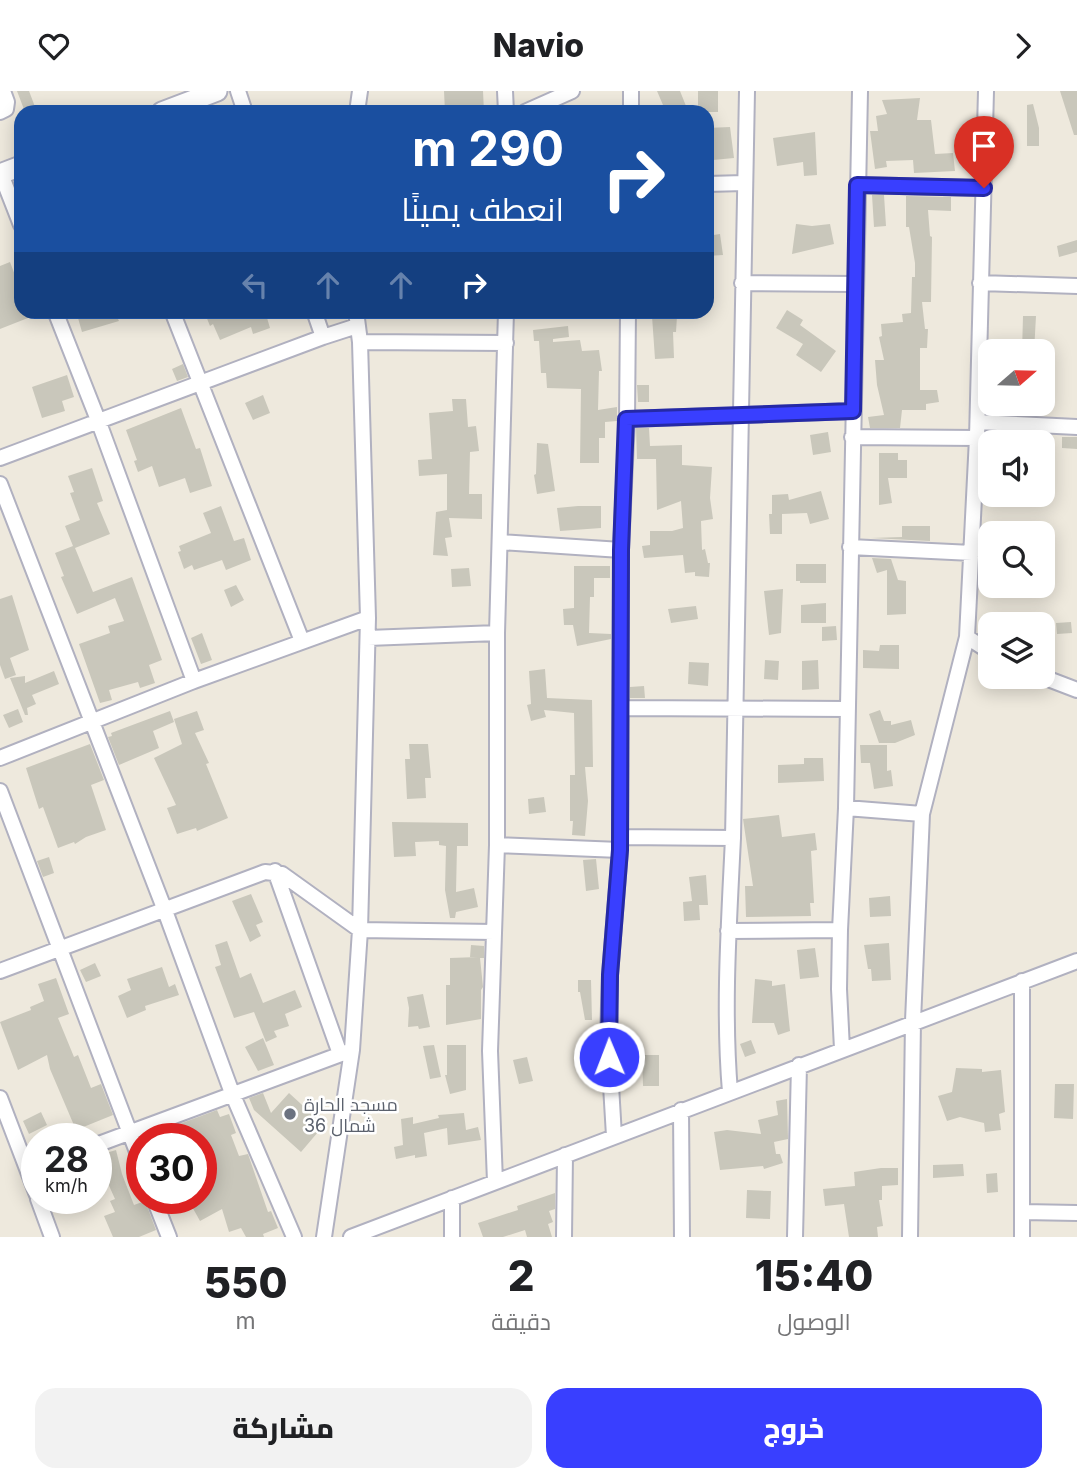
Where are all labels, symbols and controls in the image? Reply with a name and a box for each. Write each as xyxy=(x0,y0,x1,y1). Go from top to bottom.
text: Navio xyxy=(493,26,584,65)
icon: heart xyxy=(35,27,73,65)
icon: forward xyxy=(1004,27,1042,65)
pin xyxy=(954,116,1014,188)
text: 290 m xyxy=(412,119,564,178)
icon: arrive xyxy=(965,127,1003,165)
icon: right xyxy=(588,133,679,224)
text: انعطف يمينًا xyxy=(401,190,564,229)
icon: left xyxy=(236,266,274,304)
icon: ahead xyxy=(309,266,347,304)
icon: ahead xyxy=(382,266,420,304)
icon: right xyxy=(455,266,493,304)
north arrow xyxy=(978,339,1055,417)
map controls xyxy=(978,339,1055,689)
button: sound xyxy=(978,430,1055,507)
button: search xyxy=(978,521,1055,598)
button: layers xyxy=(978,612,1055,689)
position arrow xyxy=(572,1020,646,1094)
place label: مسجد الحارة 36 شمال xyxy=(304,1094,398,1137)
marker: مسجد الحارة 36 شمال xyxy=(282,1106,298,1122)
speed limit sign: 30 xyxy=(126,1123,217,1214)
text: 28 xyxy=(44,1138,89,1180)
text: km/h xyxy=(45,1175,88,1196)
text: 2 xyxy=(508,1250,534,1301)
text: 15:40 xyxy=(755,1250,873,1301)
text: 550 xyxy=(204,1257,288,1308)
text: m xyxy=(236,1307,256,1335)
text: دقيقة xyxy=(491,1308,551,1336)
text: الوصول xyxy=(777,1308,851,1336)
button: مشاركة xyxy=(35,1388,532,1468)
button: خروج xyxy=(546,1388,1042,1468)

